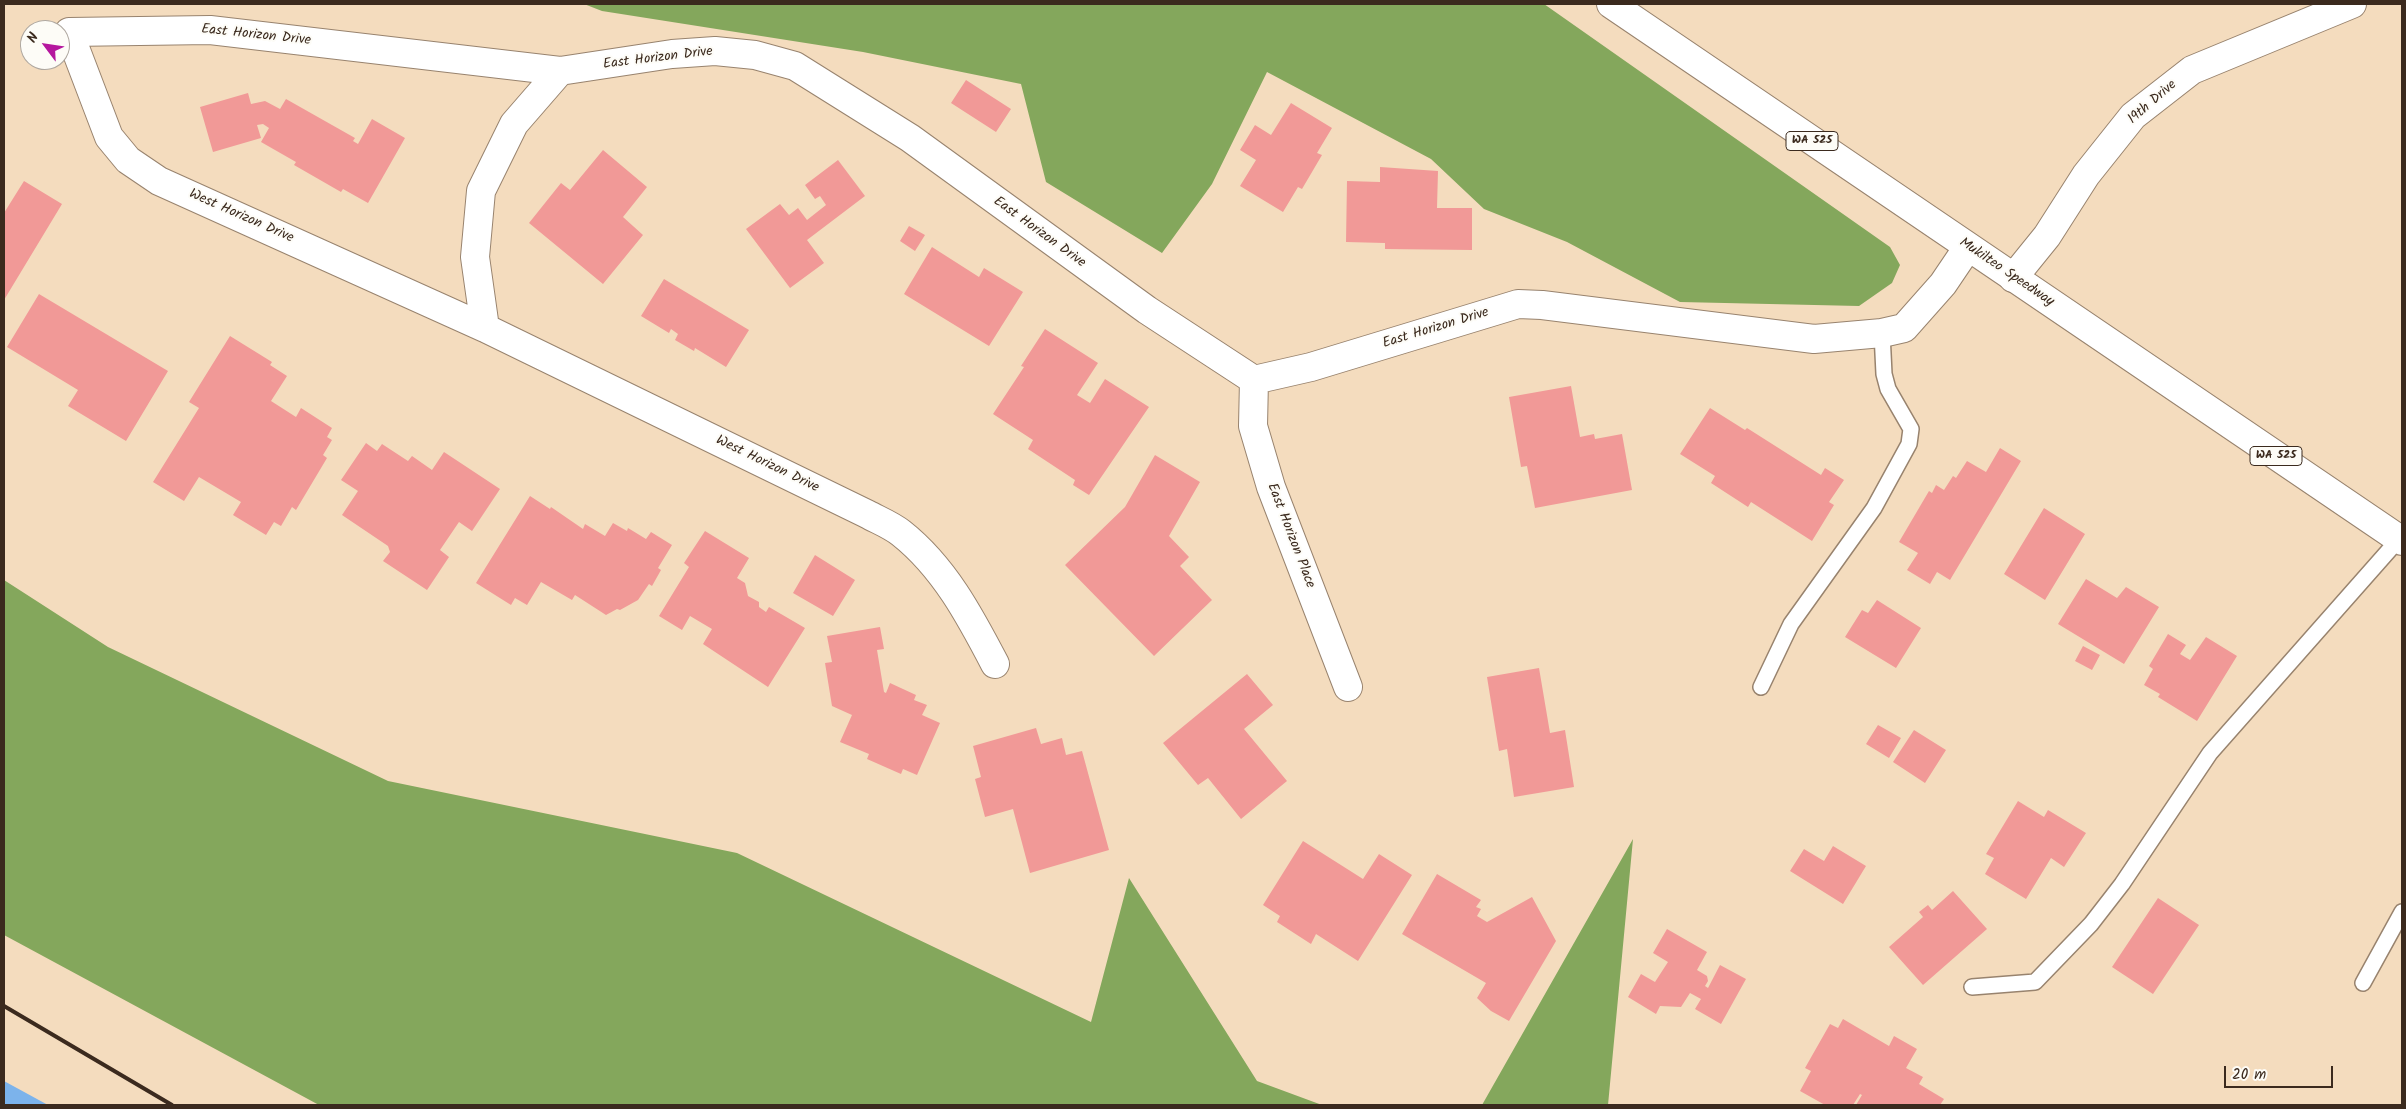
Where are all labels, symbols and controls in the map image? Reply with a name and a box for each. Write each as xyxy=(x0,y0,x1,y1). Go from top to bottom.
north arrow xyxy=(20,20,70,70)
street label: East Horizon Drive xyxy=(200,22,312,50)
text: N xyxy=(21,28,45,47)
street label: East Horizon Drive xyxy=(602,44,714,74)
street label: 19th Drive xyxy=(2125,77,2181,129)
road number: WA 525 xyxy=(1786,132,1838,150)
street label: West Horizon Drive xyxy=(186,186,296,248)
street label: East Horizon Drive xyxy=(989,194,1089,272)
street label: Mukilteo Speedway xyxy=(1955,235,2057,311)
street label: East Horizon Drive xyxy=(1381,305,1491,353)
street label: West Horizon Drive xyxy=(713,433,821,497)
road number: WA 525 xyxy=(2250,446,2302,466)
street label: East Horizon Place xyxy=(1262,481,1318,591)
scale bar xyxy=(2226,1056,2335,1088)
text: 20 m xyxy=(2232,1063,2266,1087)

